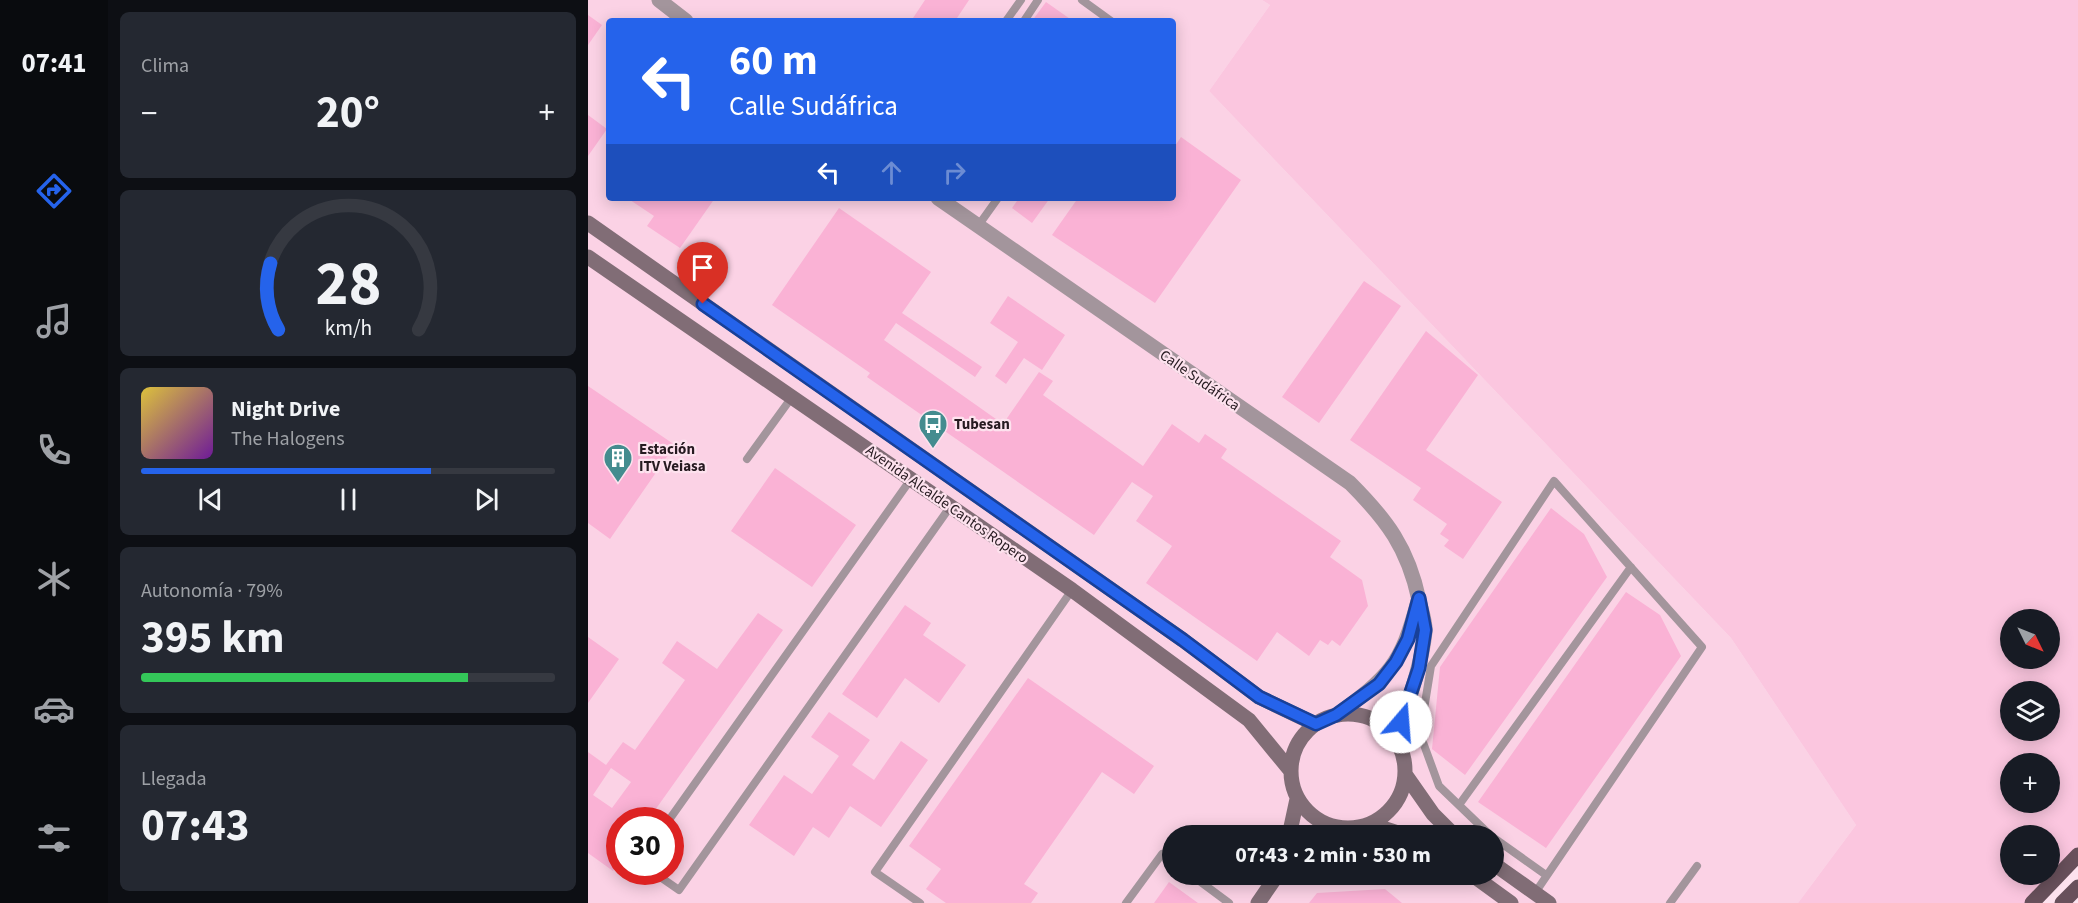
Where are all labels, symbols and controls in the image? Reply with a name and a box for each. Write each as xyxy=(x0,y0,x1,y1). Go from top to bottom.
text: 60 m xyxy=(729,31,818,91)
icon: left xyxy=(630,42,708,120)
text: 07:41 xyxy=(21,44,87,83)
text: Clima xyxy=(141,52,189,80)
text: 20° xyxy=(316,81,380,145)
text: Calle Sudáfrica xyxy=(729,87,898,126)
text: − xyxy=(141,90,157,137)
text: + xyxy=(539,90,555,137)
icon: left xyxy=(812,156,845,189)
icon: ahead xyxy=(875,156,908,189)
icon: right xyxy=(938,156,971,189)
icon: directions xyxy=(33,170,75,212)
text: 28 xyxy=(315,240,381,329)
pin xyxy=(677,242,728,304)
icon: arrive xyxy=(686,251,719,284)
icon: music xyxy=(33,300,75,342)
text: km/h xyxy=(324,314,372,345)
street label: Calle Sudáfrica xyxy=(1155,345,1244,416)
text: Night Drive xyxy=(231,393,340,425)
bus stop icon: Tubesan xyxy=(917,408,949,450)
place label: Tubesan xyxy=(954,414,1010,435)
text: The Halogens xyxy=(231,425,345,453)
icon: phone xyxy=(33,429,75,471)
place label: Estación ITV Veiasa xyxy=(639,439,706,477)
street label: Avenida Alcalde Cantos Ropero xyxy=(861,440,1032,569)
building icon: Estación ITV Veiasa xyxy=(602,442,634,484)
icon: previous xyxy=(194,483,227,516)
icon: pause xyxy=(332,483,365,516)
icon: next xyxy=(470,483,503,516)
icon: climate xyxy=(33,558,75,600)
text: Autonomía · 79% xyxy=(141,577,283,605)
text: 395 km xyxy=(141,606,285,670)
north arrow xyxy=(2000,609,2060,669)
map controls xyxy=(2000,609,2060,885)
button: layers xyxy=(2000,681,2060,741)
icon: car xyxy=(33,688,75,730)
position arrow xyxy=(1369,690,1433,754)
button: + xyxy=(2000,753,2060,813)
text: Llegada xyxy=(141,765,207,793)
text: 07:43 xyxy=(141,794,250,858)
speed limit sign: 30 xyxy=(606,807,684,885)
icon: filters xyxy=(33,817,75,859)
button: − xyxy=(2000,825,2060,885)
text: 07:43 · 2 min · 530 m xyxy=(1235,839,1431,871)

